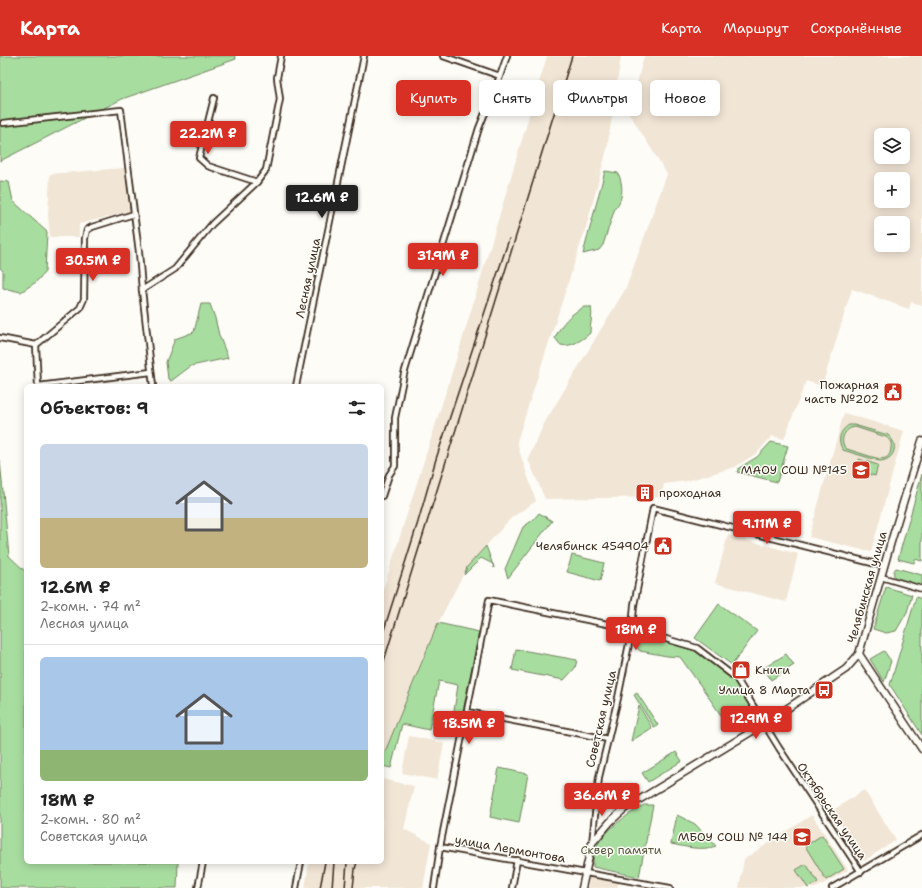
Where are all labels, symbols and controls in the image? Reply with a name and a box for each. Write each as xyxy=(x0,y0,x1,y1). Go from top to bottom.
text: Карта xyxy=(20,16,80,41)
text: Карта xyxy=(661,19,701,37)
text: Маршрут xyxy=(723,19,789,37)
text: Сохранённые xyxy=(811,19,902,37)
chip: Купить xyxy=(396,80,471,116)
chip: Снять xyxy=(479,80,545,116)
chip: Фильтры xyxy=(553,80,642,116)
chip: Новое xyxy=(650,80,720,116)
pin: 22.2M ₽ xyxy=(171,121,245,155)
text: 22.2M ₽ xyxy=(179,125,237,142)
map controls xyxy=(874,128,910,252)
button: layers xyxy=(874,128,910,164)
button: + xyxy=(874,172,910,208)
pin: 12.6M ₽ xyxy=(285,185,359,219)
text: 12.6M ₽ xyxy=(295,189,349,206)
button: − xyxy=(874,216,910,252)
street label: Лесная улица xyxy=(292,236,324,320)
pin: 31.9M ₽ xyxy=(406,243,480,277)
text: 31.9M ₽ xyxy=(417,247,469,264)
pin: 30.5M ₽ xyxy=(56,248,130,282)
text: 30.5M ₽ xyxy=(65,252,121,269)
place label: Пожарная часть №202 xyxy=(805,377,879,407)
public building icon: Пожарная часть №202 xyxy=(882,381,904,403)
text: Объектов: 9 xyxy=(40,397,149,419)
icon: filters xyxy=(346,397,368,419)
school or university icon: МАОУ СОШ №145 xyxy=(850,459,872,481)
place label: МАОУ СОШ №145 xyxy=(741,462,847,478)
icon: home xyxy=(168,470,240,542)
building icon: проходная xyxy=(634,482,656,504)
place label: проходная xyxy=(659,485,721,501)
pin: 9.11M ₽ xyxy=(730,511,804,545)
text: 9.11M ₽ xyxy=(742,515,792,532)
street label: Челябинская улица xyxy=(843,529,891,645)
public building icon: Челябинск 454904 xyxy=(652,535,674,557)
place label: Челябинск 454904 xyxy=(536,538,649,554)
text: 12.6M ₽ xyxy=(40,576,111,598)
text: 2-комн. · 74 m² xyxy=(40,598,141,615)
text: Лесная улица xyxy=(40,615,129,632)
pin: 18M ₽ xyxy=(608,617,664,651)
text: 18M ₽ xyxy=(615,621,657,638)
shop icon: Книги xyxy=(730,659,752,681)
place label: Книги xyxy=(755,662,790,678)
street label: Советская улица xyxy=(582,668,620,769)
bus stop icon: Улица 8 Марта xyxy=(813,679,835,701)
place label: Улица 8 Марта xyxy=(719,682,811,698)
icon: home xyxy=(168,683,240,755)
pin: 12.9M ₽ xyxy=(719,706,793,740)
text: 12.9M ₽ xyxy=(730,710,782,727)
pin: 18.5M ₽ xyxy=(432,711,506,745)
text: 18.5M ₽ xyxy=(442,715,496,732)
street label: Октябрьская улица xyxy=(793,759,871,863)
pin: 36.6M ₽ xyxy=(565,783,639,817)
text: 36.6M ₽ xyxy=(573,787,631,804)
text: 18M ₽ xyxy=(40,789,95,811)
text: 2-комн. · 80 m² xyxy=(40,811,141,828)
school or university icon: МБОУ СОШ № 144 xyxy=(791,826,813,848)
text: Советская улица xyxy=(40,828,148,845)
place label: МБОУ СОШ № 144 xyxy=(678,829,788,845)
street label: улица Лермонтова xyxy=(453,831,567,867)
park label: Сквер памяти xyxy=(580,842,662,858)

